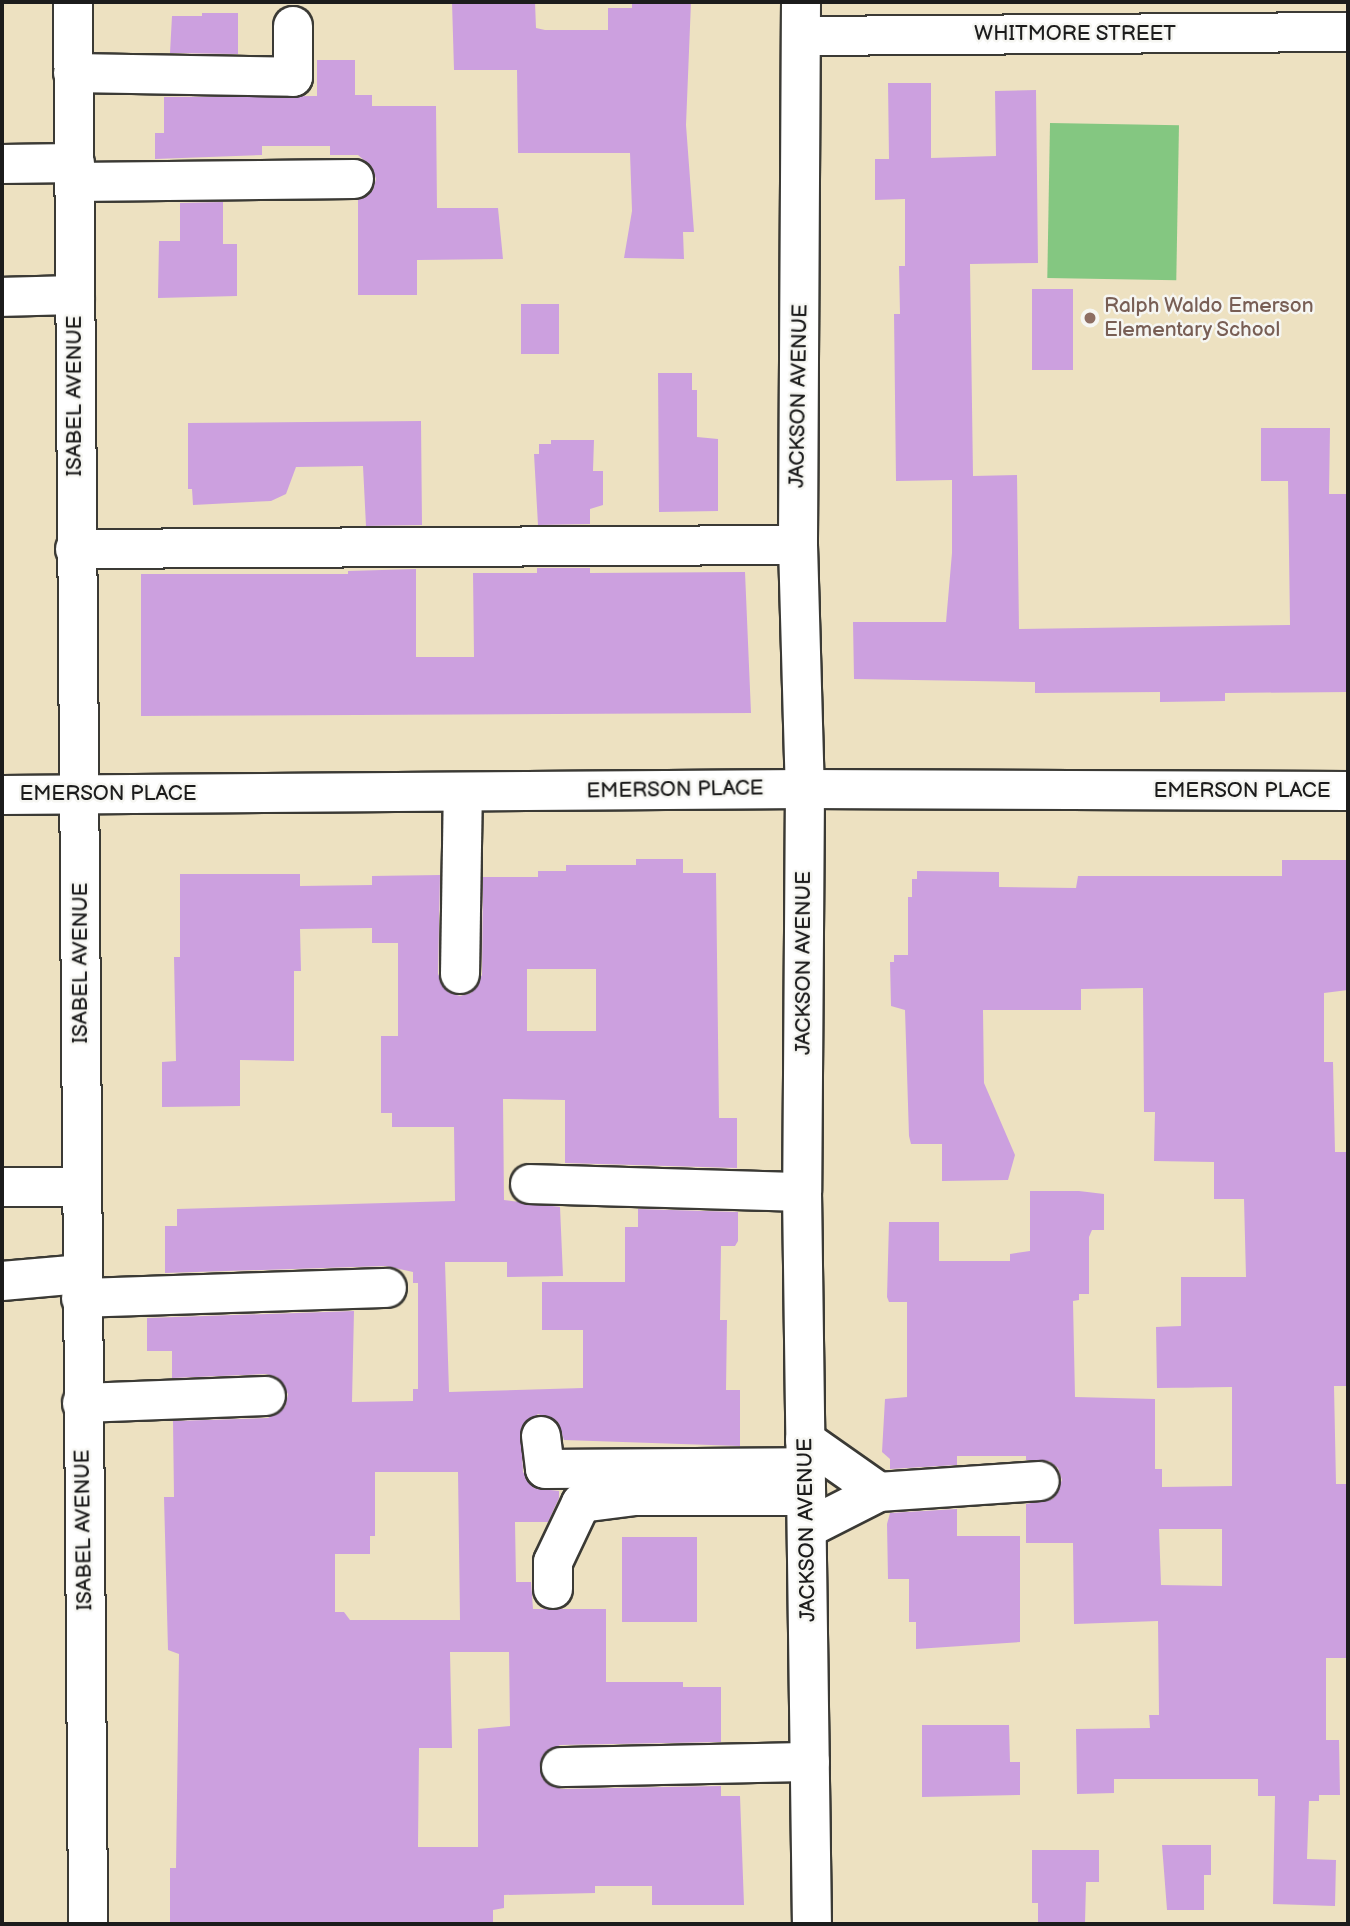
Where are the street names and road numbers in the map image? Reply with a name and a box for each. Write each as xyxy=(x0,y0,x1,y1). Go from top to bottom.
street label: WHITMORE STREET xyxy=(974,21,1176,47)
street label: JACKSON AVENUE xyxy=(785,304,813,488)
street label: ISABEL AVENUE xyxy=(62,316,88,476)
street label: EMERSON PLACE xyxy=(586,776,764,804)
street label: EMERSON PLACE xyxy=(1153,778,1331,804)
street label: EMERSON PLACE xyxy=(19,781,197,807)
street label: JACKSON AVENUE xyxy=(791,871,817,1055)
street label: ISABEL AVENUE xyxy=(68,883,94,1043)
street label: JACKSON AVENUE xyxy=(793,1438,821,1622)
street label: ISABEL AVENUE xyxy=(70,1449,98,1611)

